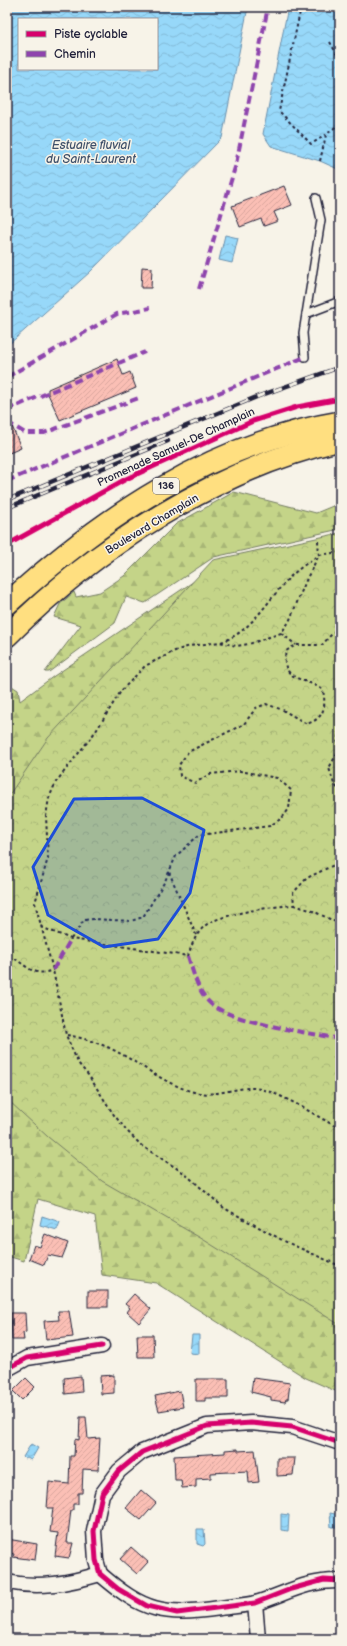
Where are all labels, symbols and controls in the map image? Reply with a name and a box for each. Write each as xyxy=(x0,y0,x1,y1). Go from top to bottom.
legend xyxy=(18,18,158,70)
text: Piste cyclable xyxy=(54,27,128,42)
text: Chemin xyxy=(54,47,96,62)
water label: Estuaire fluvial du Saint-Laurent xyxy=(46,138,136,167)
street label: Promenade Samuel-De Champlain xyxy=(95,405,257,489)
road number: 136 xyxy=(153,478,179,494)
street label: Boulevard Champlain xyxy=(103,491,201,557)

